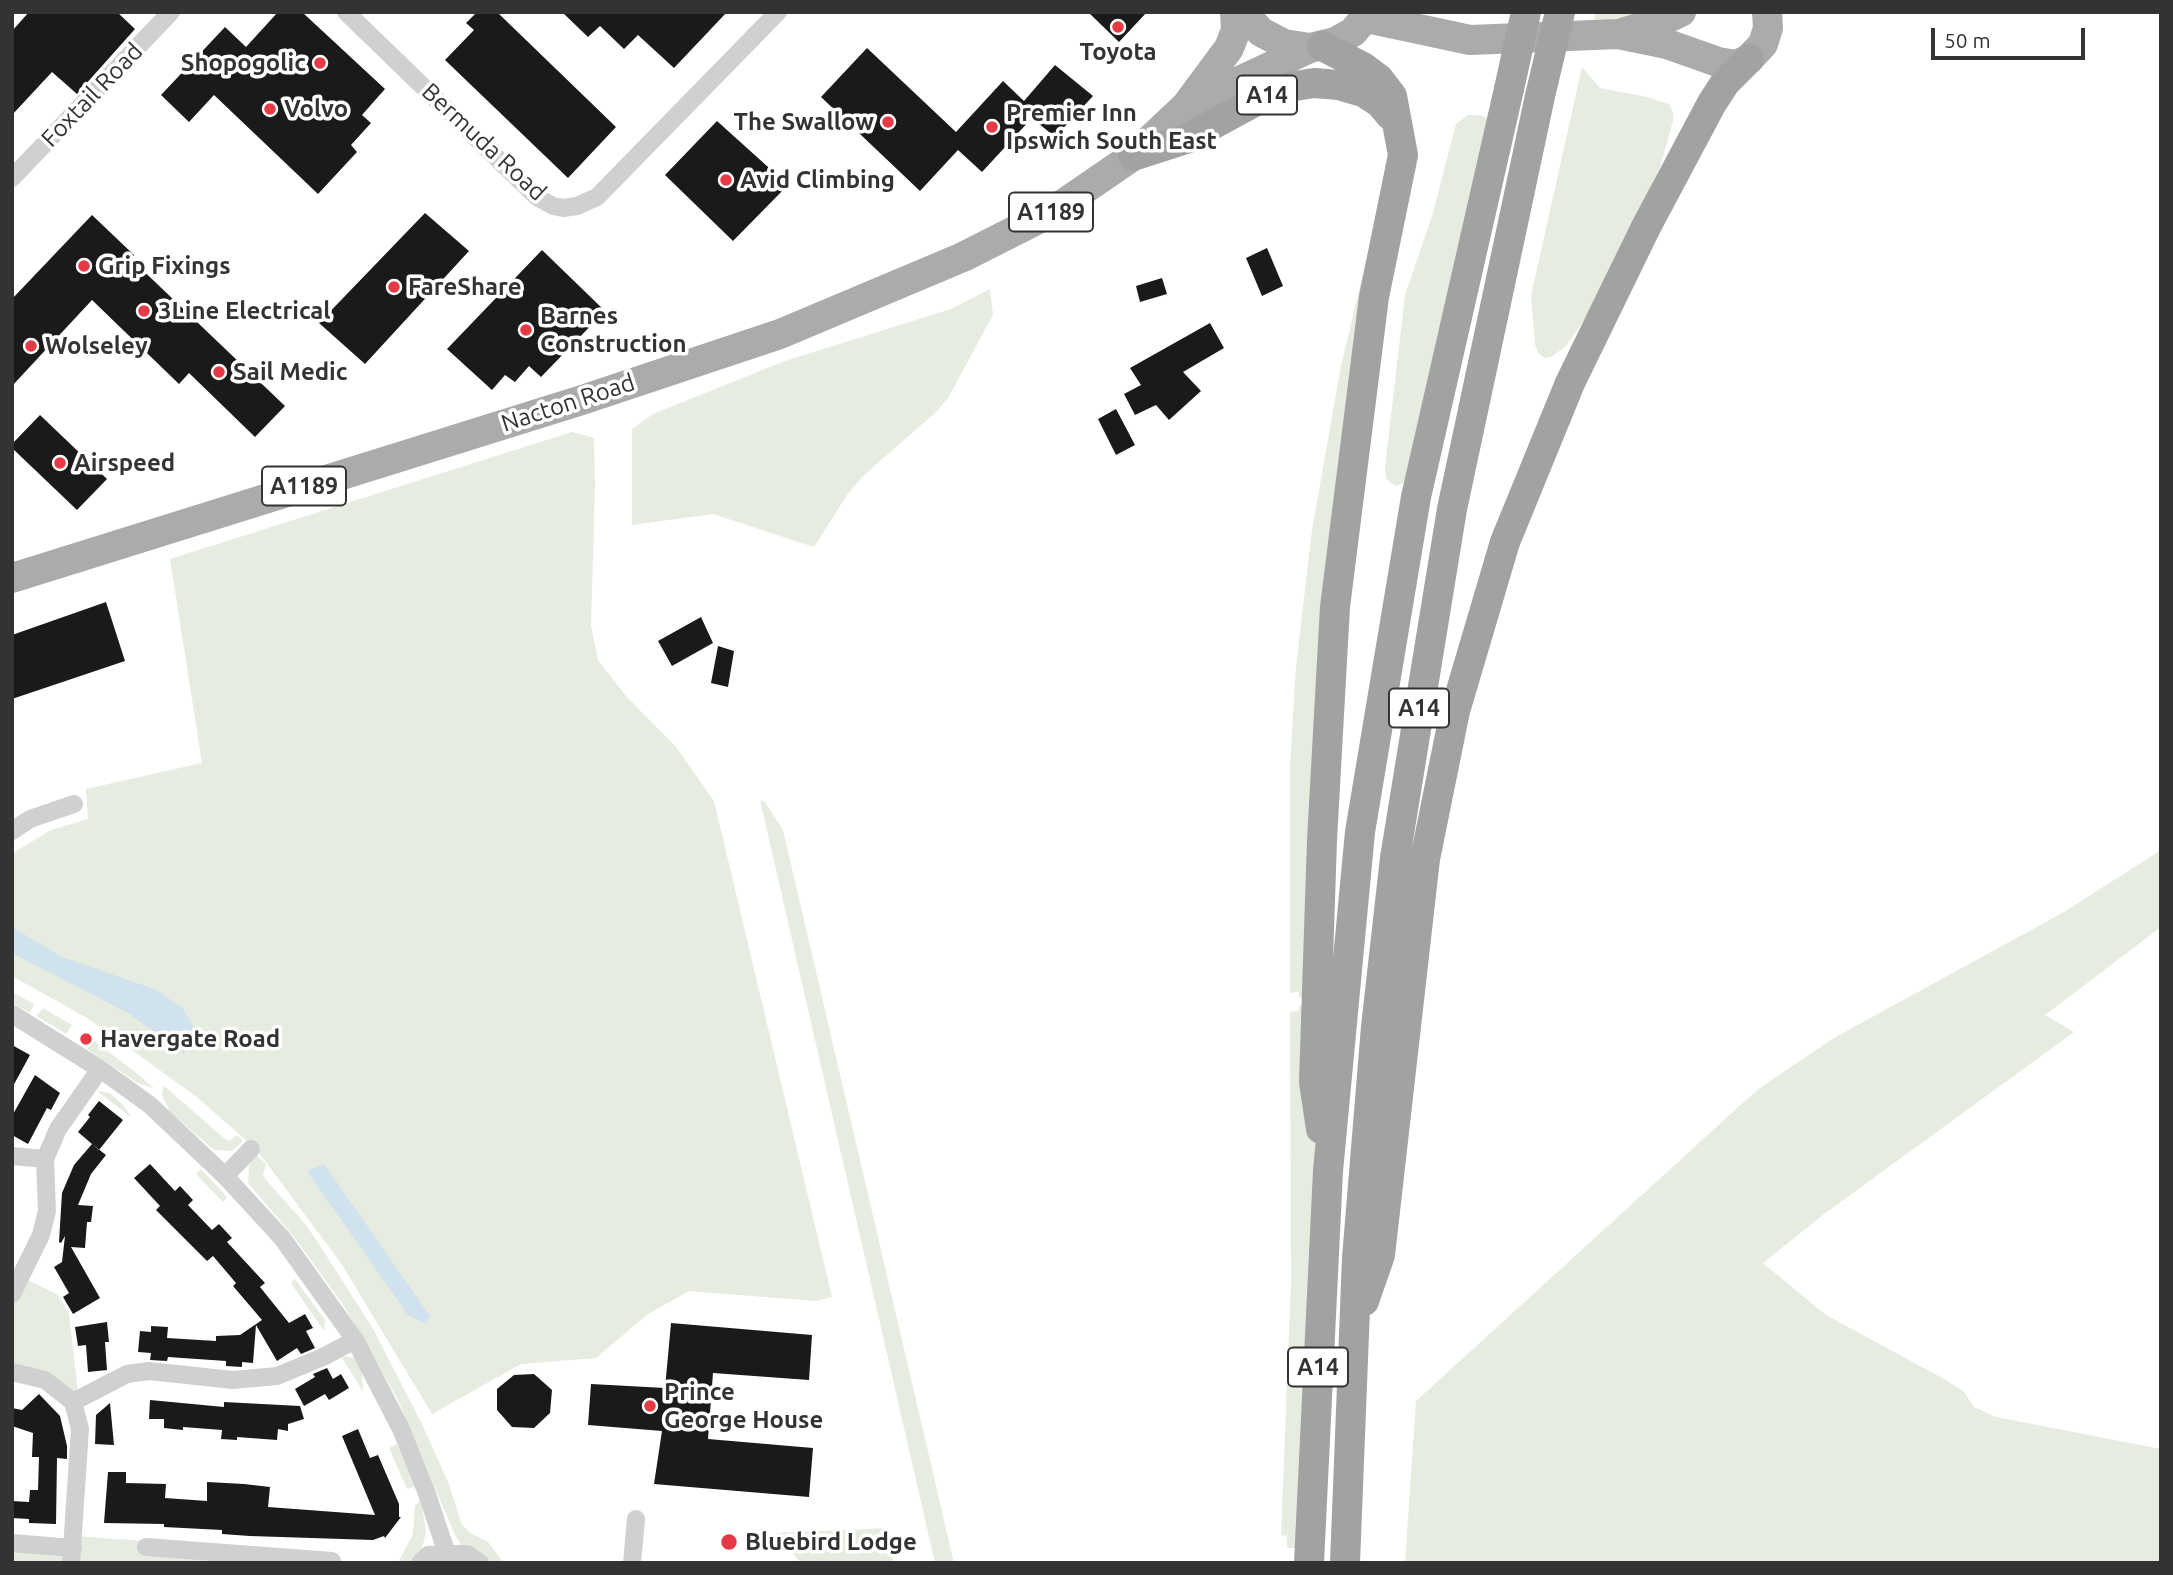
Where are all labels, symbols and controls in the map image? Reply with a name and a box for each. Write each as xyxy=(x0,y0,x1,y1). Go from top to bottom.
scale bar xyxy=(1935,14,2089,58)
marker: Toyota xyxy=(1110,19,1126,35)
text: 50 m xyxy=(1944,28,1991,52)
street label: Foxtail Road xyxy=(35,37,149,153)
place label: Toyota xyxy=(1080,38,1156,66)
place label: Shopogolic xyxy=(181,49,306,77)
marker: Shopogolic xyxy=(312,55,328,71)
road number: A14 xyxy=(1237,76,1297,114)
street label: Bermuda Road xyxy=(416,77,552,207)
place label: Volvo xyxy=(284,95,348,123)
place label: Premier Inn Ipswich South East xyxy=(1006,99,1217,155)
marker: Volvo xyxy=(262,101,278,117)
place label: The Swallow xyxy=(734,108,874,136)
marker: The Swallow xyxy=(880,114,896,130)
marker: Premier Inn Ipswich South East xyxy=(984,119,1000,135)
place label: Avid Climbing xyxy=(740,166,895,194)
marker: Avid Climbing xyxy=(718,172,734,188)
road number: A1189 xyxy=(1009,192,1093,232)
place label: Grip Fixings xyxy=(98,252,231,280)
marker: Grip Fixings xyxy=(76,258,92,274)
place label: FareShare xyxy=(408,273,522,301)
marker: FareShare xyxy=(386,279,402,295)
place label: 3Line Electrical xyxy=(158,297,331,325)
place label: Barnes Construction xyxy=(540,302,686,358)
marker: 3Line Electrical xyxy=(136,303,152,319)
marker: Barnes Construction xyxy=(518,322,534,338)
place label: Wolseley xyxy=(45,332,148,360)
marker: Wolseley xyxy=(23,338,39,354)
place label: Sail Medic xyxy=(233,358,348,386)
marker: Sail Medic xyxy=(211,364,227,380)
street label: Nacton Road xyxy=(498,368,638,438)
place label: Airspeed xyxy=(74,449,175,477)
marker: Airspeed xyxy=(52,455,68,471)
road number: A1189 xyxy=(262,466,346,506)
road number: A14 xyxy=(1389,688,1449,728)
place label: Havergate Road xyxy=(100,1025,280,1053)
marker: Havergate Road xyxy=(78,1031,94,1047)
road number: A14 xyxy=(1288,1348,1348,1386)
place label: Prince George House xyxy=(664,1378,823,1434)
marker: Prince George House xyxy=(642,1398,658,1414)
place label: Bluebird Lodge xyxy=(745,1528,917,1556)
marker: Bluebird Lodge xyxy=(719,1532,739,1552)

